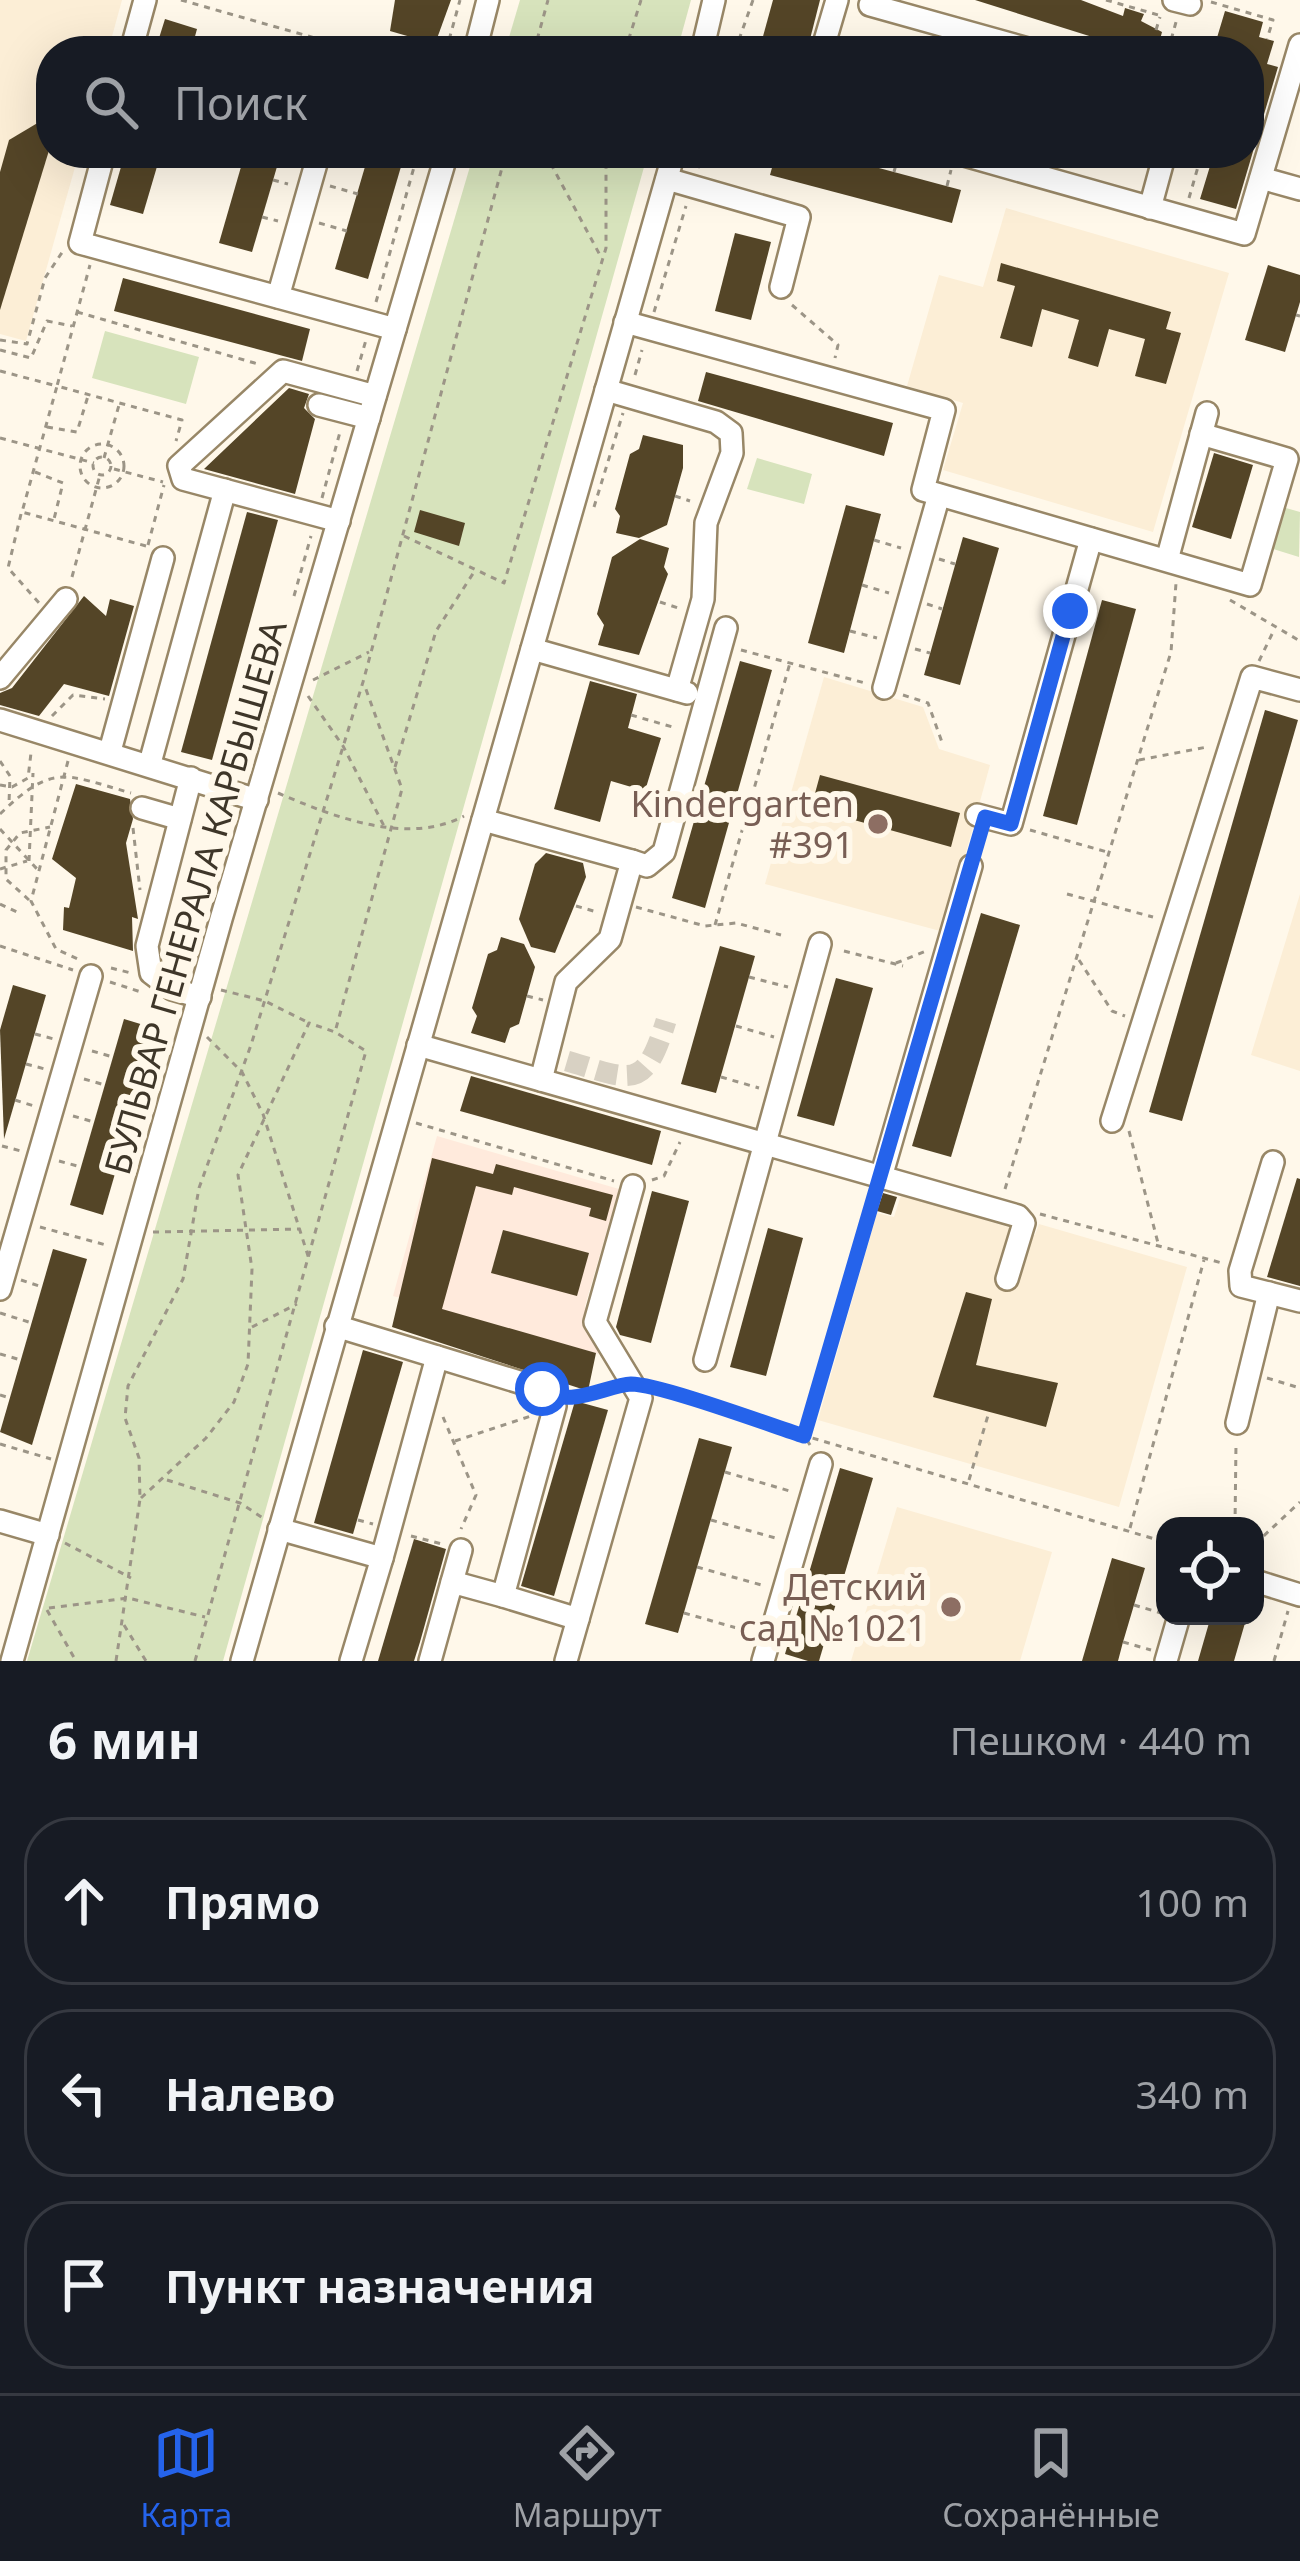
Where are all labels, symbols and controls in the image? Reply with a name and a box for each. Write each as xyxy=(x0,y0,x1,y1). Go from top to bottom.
search box xyxy=(36,36,1264,168)
icon: search xyxy=(78,69,144,135)
text: Поиск xyxy=(174,72,308,133)
route end xyxy=(1043,584,1097,638)
street label: БУЛЬВАР ГЕНЕРАЛА КАРБЫШЕВА xyxy=(92,614,298,1180)
place label: Kindergarten #391 xyxy=(630,779,854,869)
marker: Kindergarten #391 xyxy=(865,811,891,837)
route start xyxy=(515,1362,569,1416)
map controls xyxy=(1156,1517,1264,1625)
button: locate xyxy=(1156,1517,1264,1625)
place label: Детский сад №1021 xyxy=(739,1562,927,1652)
marker: Детский сад №1021 xyxy=(938,1594,964,1620)
text: 6 мин xyxy=(48,1704,201,1774)
text: Пешком · 440 m xyxy=(950,1713,1252,1766)
icon: ahead xyxy=(51,1868,117,1934)
text: Прямо xyxy=(165,1871,320,1932)
text: 100 m xyxy=(1135,1875,1249,1928)
icon: left xyxy=(51,2060,117,2126)
text: Налево xyxy=(165,2063,336,2124)
text: 340 m xyxy=(1135,2067,1249,2120)
icon: arrive xyxy=(51,2252,117,2318)
text: Пункт назначения xyxy=(165,2255,595,2316)
tab: Карта xyxy=(140,2420,232,2537)
tab: Маршрут xyxy=(513,2420,662,2537)
tab: Сохранённые xyxy=(942,2420,1160,2537)

